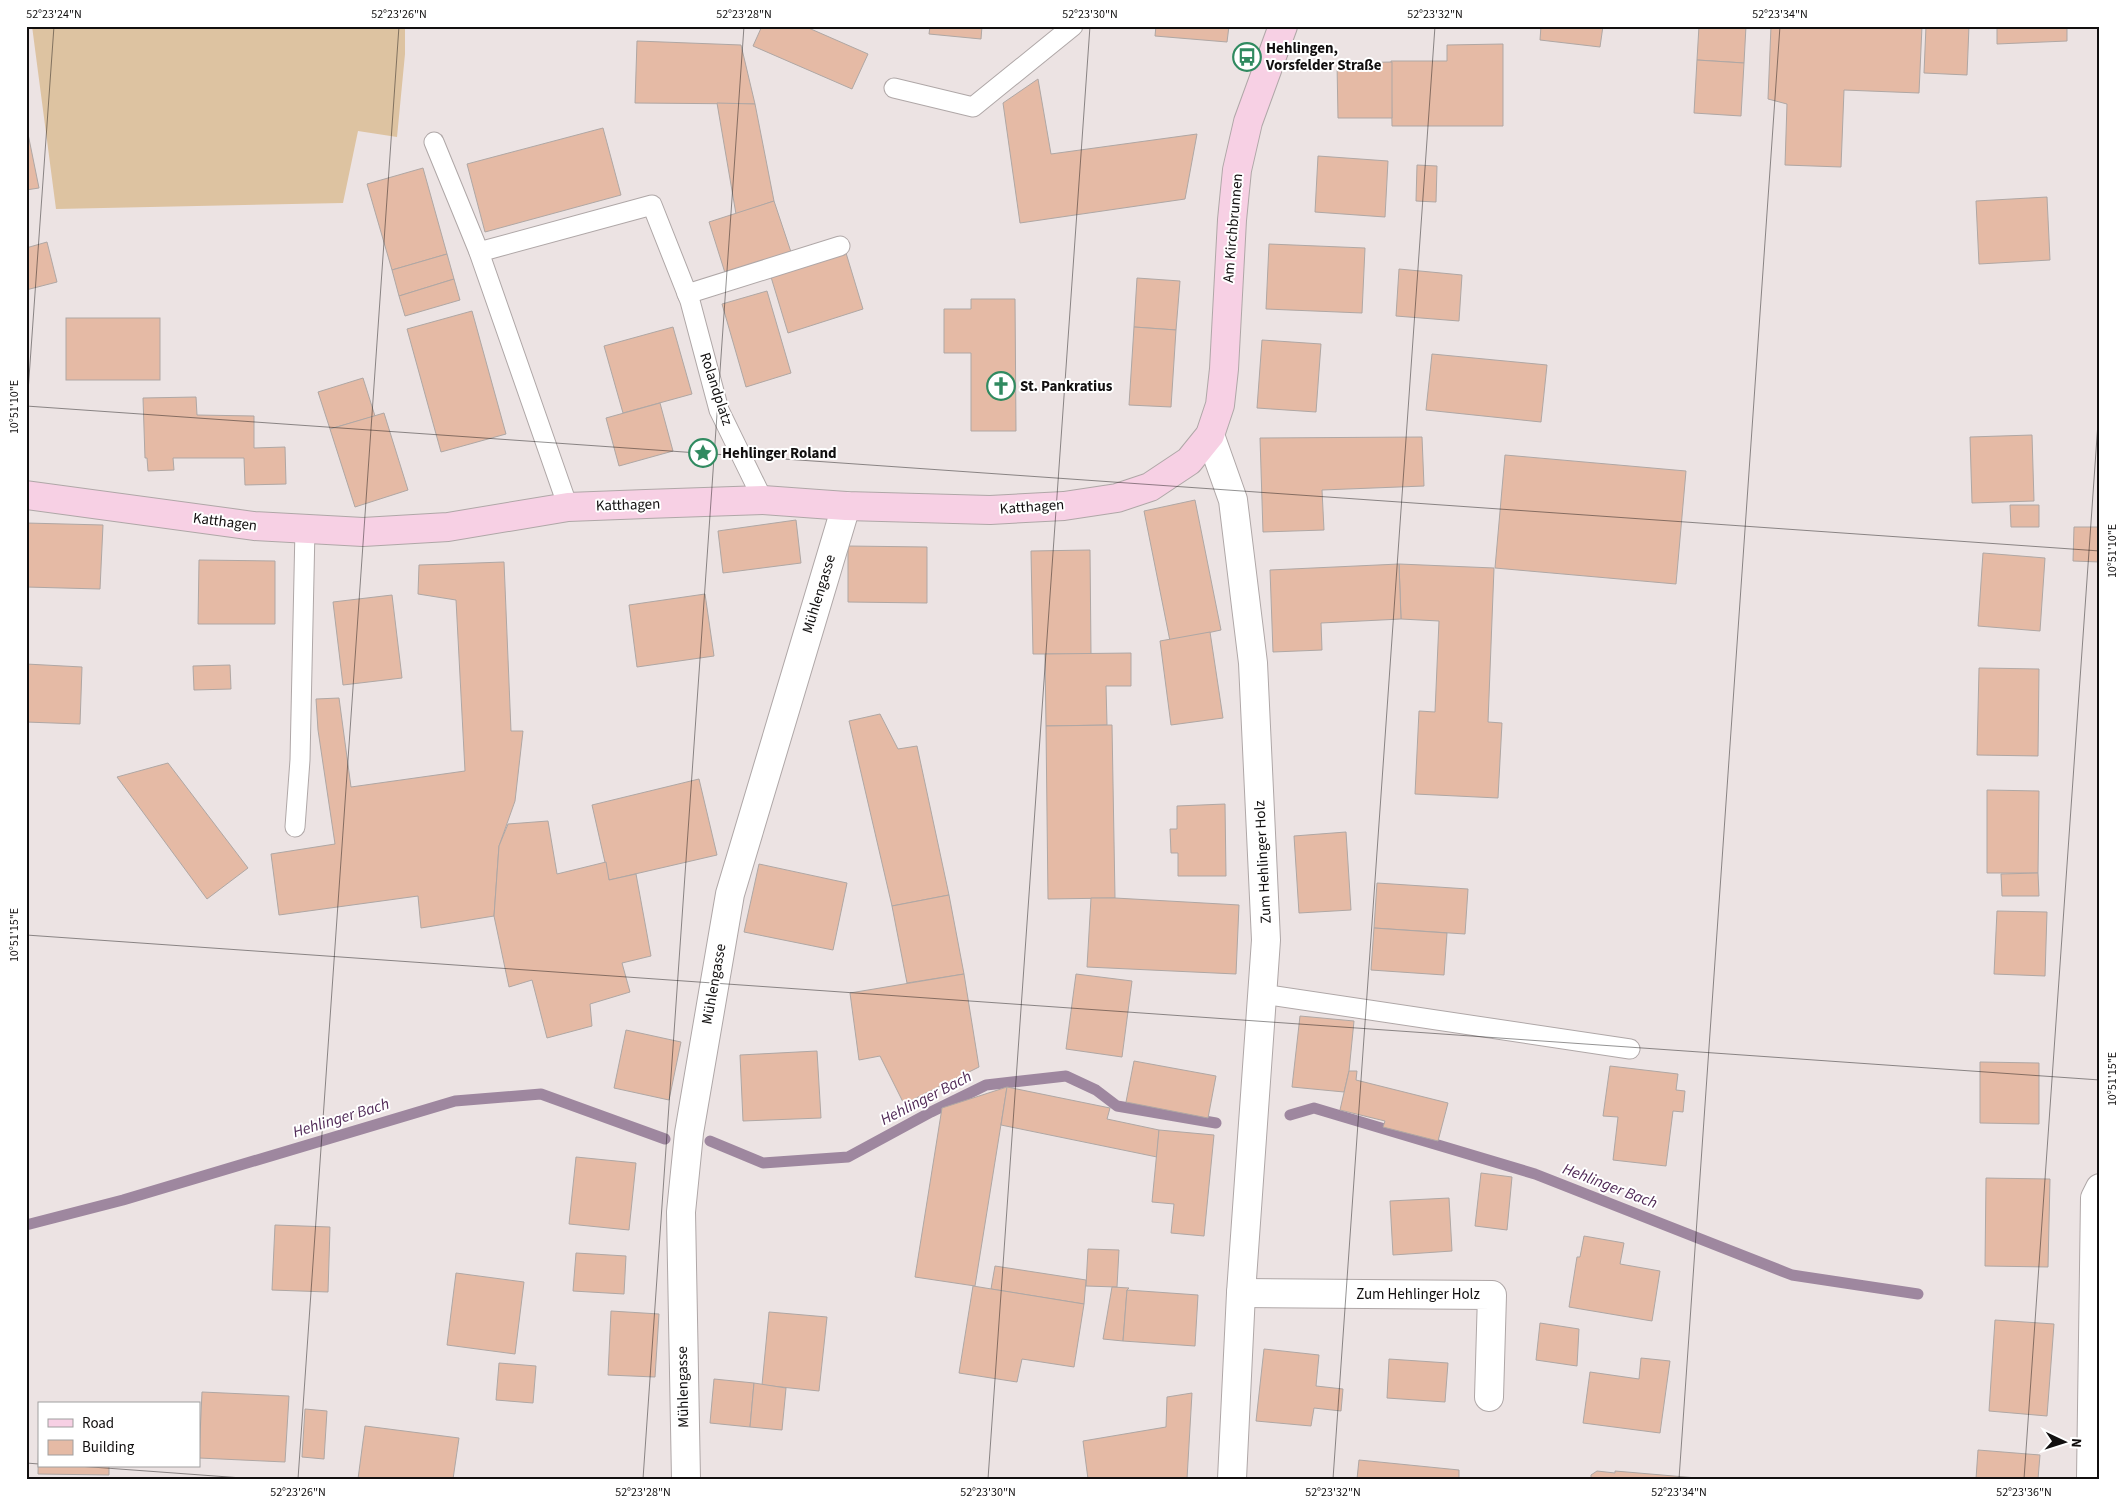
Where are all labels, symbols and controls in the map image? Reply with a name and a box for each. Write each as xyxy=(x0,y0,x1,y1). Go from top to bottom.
text: 52°23'24"N xyxy=(26,6,82,23)
text: 52°23'26"N xyxy=(371,6,427,23)
text: 52°23'28"N xyxy=(716,6,772,23)
text: 52°23'30"N xyxy=(1062,6,1118,23)
text: 52°23'32"N xyxy=(1407,6,1463,23)
text: 52°23'34"N xyxy=(1752,6,1808,23)
place label: Hehlingen, Vorsfelder Straße xyxy=(1265,38,1382,76)
bus stop icon: Hehlingen, Vorsfelder Straße xyxy=(1232,42,1262,72)
street label: Am Kirchbrunnen xyxy=(1218,172,1248,284)
street label: Rolandplatz xyxy=(694,350,738,428)
church icon: St. Pankratius xyxy=(986,371,1016,401)
place label: St. Pankratius xyxy=(1020,376,1113,397)
text: 10°51'10"E xyxy=(6,380,23,434)
place icon: Hehlinger Roland xyxy=(688,438,718,468)
place label: Hehlinger Roland xyxy=(722,443,837,464)
street label: Katthagen xyxy=(595,493,661,517)
street label: Katthagen xyxy=(999,494,1065,520)
street label: Katthagen xyxy=(192,508,258,536)
text: 10°51'10"E xyxy=(2104,524,2121,578)
street label: Mühlengasse xyxy=(797,552,841,636)
street label: Zum Hehlinger Holz xyxy=(1249,800,1277,924)
text: 10°51'15"E xyxy=(6,908,23,962)
street label: Mühlengasse xyxy=(697,942,731,1026)
text: 10°51'15"E xyxy=(2104,1052,2121,1106)
water label: Hehlinger Bach xyxy=(876,1065,976,1131)
water label: Hehlinger Bach xyxy=(290,1093,392,1143)
water label: Hehlinger Bach xyxy=(1559,1158,1661,1214)
street label: Zum Hehlinger Holz xyxy=(1356,1284,1480,1305)
street label: Mühlengasse xyxy=(672,1346,694,1428)
legend xyxy=(38,1402,200,1468)
text: Road xyxy=(82,1413,114,1434)
north arrow xyxy=(2038,1418,2088,1468)
text: Building xyxy=(82,1437,135,1458)
text: N xyxy=(2066,1437,2086,1448)
text: 52°23'26"N xyxy=(270,1484,326,1501)
text: 52°23'28"N xyxy=(615,1484,671,1501)
text: 52°23'30"N xyxy=(960,1484,1016,1501)
text: 52°23'32"N xyxy=(1305,1484,1361,1501)
text: 52°23'34"N xyxy=(1651,1484,1707,1501)
text: 52°23'36"N xyxy=(1996,1484,2052,1501)

